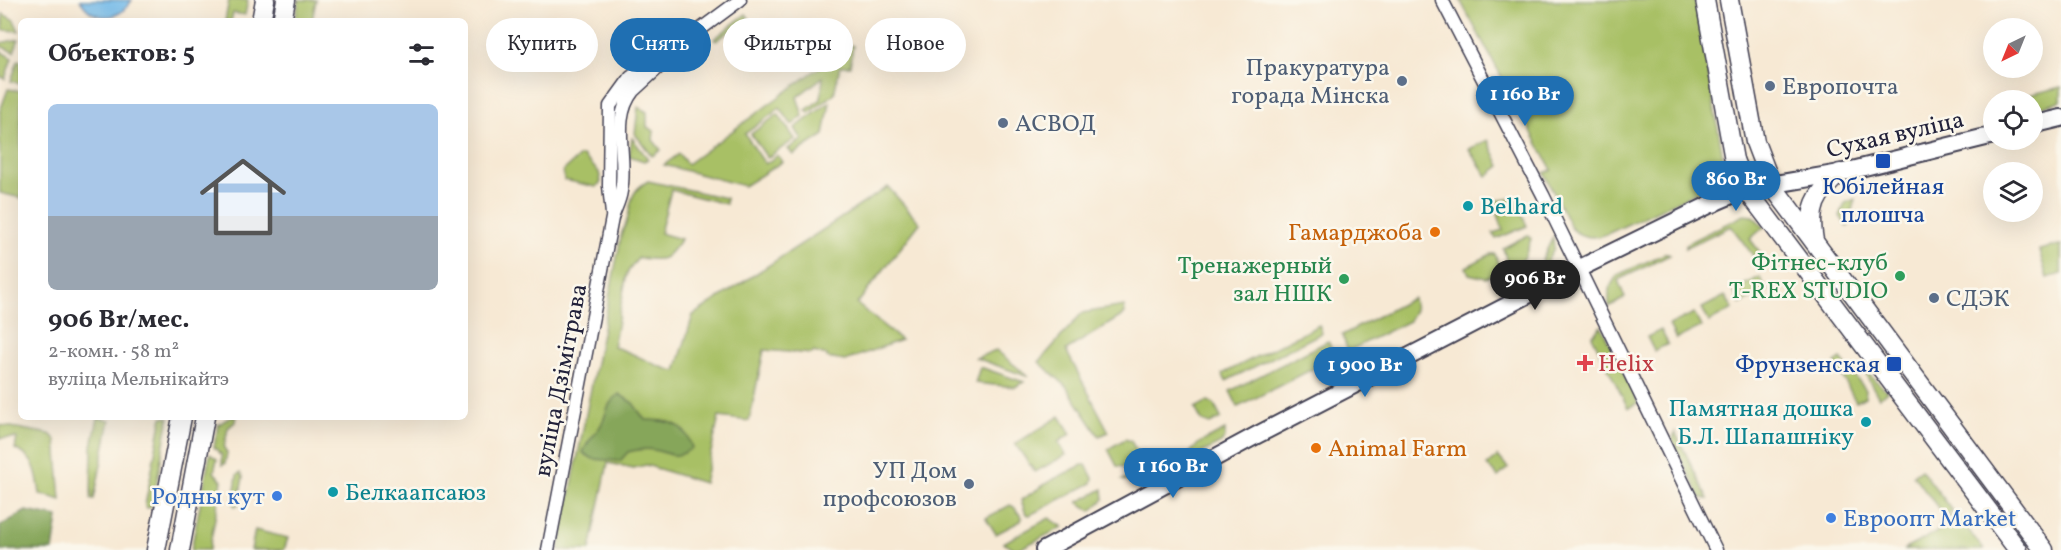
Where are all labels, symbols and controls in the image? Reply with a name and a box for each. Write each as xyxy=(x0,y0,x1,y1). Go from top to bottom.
chip: Купить xyxy=(486,18,598,72)
chip: Снять xyxy=(610,18,711,72)
chip: Фильтры xyxy=(723,18,853,72)
chip: Новое xyxy=(865,18,966,72)
north arrow xyxy=(1983,18,2043,78)
map controls xyxy=(1983,18,2043,222)
text: Объектов: 5 xyxy=(48,36,195,72)
icon: filters xyxy=(405,38,438,71)
place label: Пракуратура горада Мінска xyxy=(1231,52,1390,114)
place label: Европочта xyxy=(1782,71,1899,105)
marker: Пракуратура горада Мінска xyxy=(1395,74,1409,88)
pin: 1 160 Br xyxy=(1463,76,1587,127)
marker: Европочта xyxy=(1763,79,1777,93)
text: 1 160 Br xyxy=(1490,81,1560,109)
button: locate xyxy=(1983,90,2043,150)
street label: Сухая вуліца xyxy=(1823,104,1968,168)
place label: АСВОД xyxy=(1015,108,1096,142)
marker: АСВОД xyxy=(996,116,1010,130)
icon: home xyxy=(189,143,297,251)
marker: Юбілейная плошча xyxy=(1874,152,1892,170)
pin: 860 Br xyxy=(1687,161,1785,212)
button: layers xyxy=(1983,162,2043,222)
text: 860 Br xyxy=(1705,166,1767,194)
place label: Юбілейная плошча xyxy=(1822,171,1944,233)
place label: Belhard xyxy=(1480,191,1563,225)
marker: Belhard xyxy=(1461,199,1475,213)
place label: Гамарджоба xyxy=(1288,217,1423,251)
marker: Гамарджоба xyxy=(1428,225,1442,239)
place label: Фітнес-клуб T-REX STUDIO xyxy=(1729,247,1888,309)
place label: Тренажерный зал НШК xyxy=(1177,250,1332,312)
pin: 906 Br xyxy=(1486,260,1584,311)
text: 906 Br xyxy=(1504,265,1566,293)
marker: Фітнес-клуб T-REX STUDIO xyxy=(1893,269,1907,283)
marker: Тренажерный зал НШК xyxy=(1337,272,1351,286)
street label: вуліца Дзімітрава xyxy=(527,281,597,480)
place label: СДЭК xyxy=(1946,283,2010,317)
marker: СДЭК xyxy=(1927,291,1941,305)
text: 906 Br/мес. xyxy=(48,302,190,338)
text: 2-комн. · 58 m² xyxy=(48,338,179,366)
pin: 1 900 Br xyxy=(1303,347,1427,398)
place label: Helix xyxy=(1598,348,1654,382)
place label: Фрунзенская xyxy=(1735,349,1880,383)
text: 1 900 Br xyxy=(1327,352,1403,380)
marker: Helix xyxy=(1576,354,1594,372)
marker: Фрунзенская xyxy=(1885,355,1903,373)
text: вуліца Мельнікайтэ xyxy=(48,366,229,394)
place label: Памятная дошка Б.Л. Шапашніку xyxy=(1668,393,1854,455)
marker: Памятная дошка Б.Л. Шапашніку xyxy=(1859,415,1873,429)
place label: Animal Farm xyxy=(1328,433,1467,467)
marker: Animal Farm xyxy=(1309,441,1323,455)
pin: 1 160 Br xyxy=(1111,448,1235,499)
text: 1 160 Br xyxy=(1138,453,1208,481)
place label: УП Дом профсоюзов xyxy=(823,455,957,517)
place label: Белкаапсаюз xyxy=(345,477,486,511)
marker: УП Дом профсоюзов xyxy=(962,477,976,491)
place label: Родны кут xyxy=(151,481,265,515)
marker: Белкаапсаюз xyxy=(326,485,340,499)
marker: Родны кут xyxy=(270,489,284,503)
place label: Евроопт Market xyxy=(1843,503,2016,537)
marker: Евроопт Market xyxy=(1824,511,1838,525)

